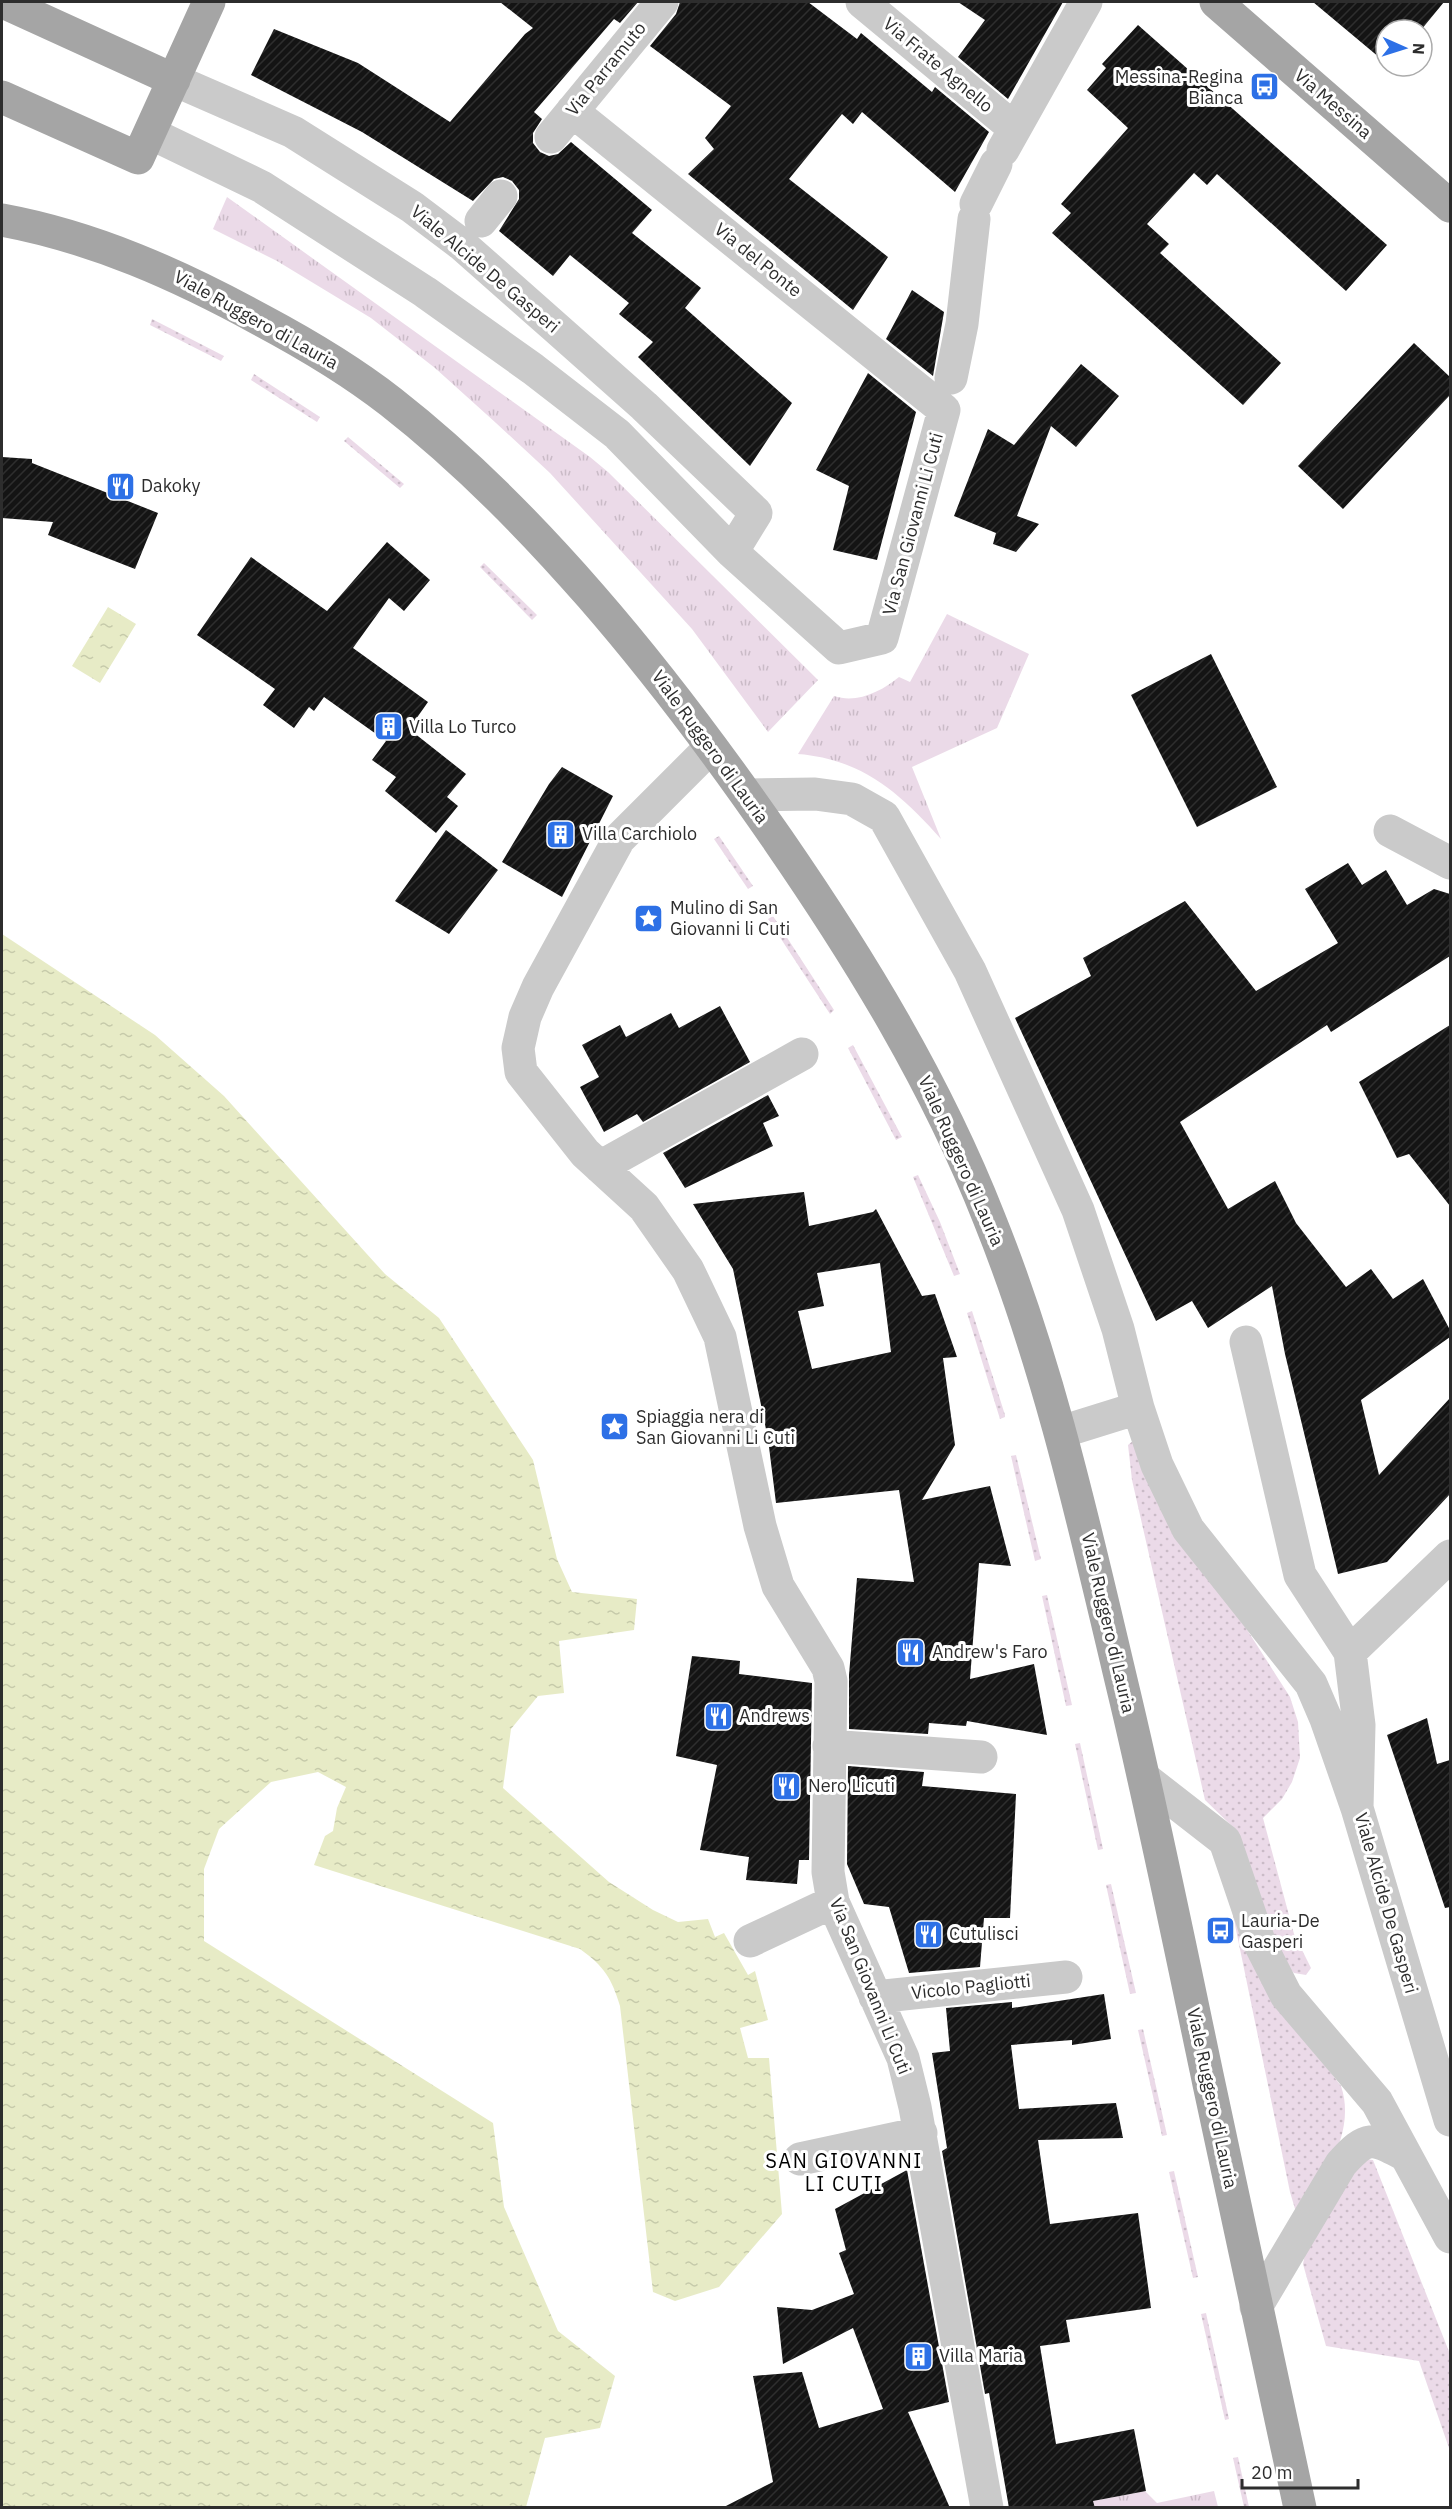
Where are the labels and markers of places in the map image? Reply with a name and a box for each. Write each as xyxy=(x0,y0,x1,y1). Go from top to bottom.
place label: Messina-Regina Bianca xyxy=(1115,65,1243,109)
bus stop icon: Messina-Regina Bianca xyxy=(1248,71,1280,103)
restaurant icon: Dakoky xyxy=(104,470,136,502)
place label: Dakoky xyxy=(141,474,200,497)
building icon: Villa Lo Turco xyxy=(372,711,404,743)
place label: Villa Lo Turco xyxy=(409,715,516,738)
building icon: Villa Carchiolo xyxy=(545,818,577,850)
place label: Villa Carchiolo xyxy=(582,822,697,845)
place label: Mulino di San Giovanni li Cuti xyxy=(670,896,790,940)
place icon: Mulino di San Giovanni li Cuti xyxy=(633,902,665,934)
place label: Spiaggia nera di San Giovanni Li Cuti xyxy=(636,1405,795,1449)
place icon: Spiaggia nera di San Giovanni Li Cuti xyxy=(599,1411,631,1443)
restaurant icon: Andrew's Faro xyxy=(895,1636,927,1668)
place label: Andrew's Faro xyxy=(932,1640,1048,1663)
restaurant icon: Andrews xyxy=(702,1700,734,1732)
place label: Andrews xyxy=(739,1704,810,1727)
restaurant icon: Nero Licuti xyxy=(771,1770,803,1802)
place label: Nero Licuti xyxy=(808,1774,895,1797)
place label: Lauria-De Gasperi xyxy=(1241,1909,1320,1953)
bus stop icon: Lauria-De Gasperi xyxy=(1204,1915,1236,1947)
restaurant icon: Cutulisci xyxy=(912,1918,944,1950)
place label: Cutulisci xyxy=(949,1922,1019,1945)
building icon: Villa Maria xyxy=(902,2340,934,2372)
place label: Villa Maria xyxy=(939,2344,1023,2367)

